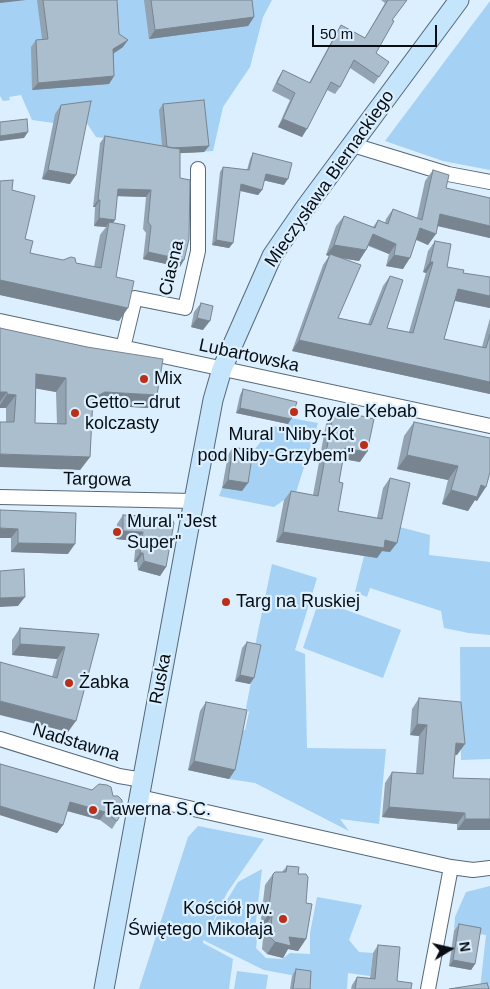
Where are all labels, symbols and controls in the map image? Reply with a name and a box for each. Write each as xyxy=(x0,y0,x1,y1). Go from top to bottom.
scale bar xyxy=(315,15,440,47)
text: 50 m xyxy=(320,25,353,42)
street label: Mieczysława Biernackiego xyxy=(261,86,399,272)
street label: Ciasna xyxy=(155,238,189,298)
street label: Lubartowska xyxy=(197,335,301,377)
place label: Mix xyxy=(154,368,182,390)
marker: Mix xyxy=(138,373,150,385)
place label: Getto – drut kolczasty xyxy=(85,392,180,434)
place label: Royale Kebab xyxy=(304,401,417,423)
marker: Royale Kebab xyxy=(288,406,300,418)
marker: Getto – drut kolczasty xyxy=(69,407,81,419)
place label: Mural "Niby-Kot pod Niby-Grzybem" xyxy=(198,424,354,466)
marker: Mural "Niby-Kot pod Niby-Grzybem" xyxy=(358,439,370,451)
street label: Targowa xyxy=(63,469,131,491)
place label: Mural "Jest Super" xyxy=(127,511,216,554)
marker: Mural "Jest Super" xyxy=(111,526,123,538)
place label: Targ na Ruskiej xyxy=(236,591,360,613)
marker: Targ na Ruskiej xyxy=(220,596,232,608)
street label: Ruska xyxy=(146,652,176,706)
place label: Żabka xyxy=(79,672,129,694)
marker: Żabka xyxy=(63,677,75,689)
street label: Nadstawna xyxy=(30,720,122,766)
place label: Tawerna S.C. xyxy=(103,799,211,821)
marker: Tawerna S.C. xyxy=(87,804,99,816)
place label: Kościół pw. Świętego Mikołaja xyxy=(128,898,273,941)
marker: Kościół pw. Świętego Mikołaja xyxy=(277,913,289,925)
north arrow xyxy=(425,924,475,974)
text: N xyxy=(456,940,474,953)

